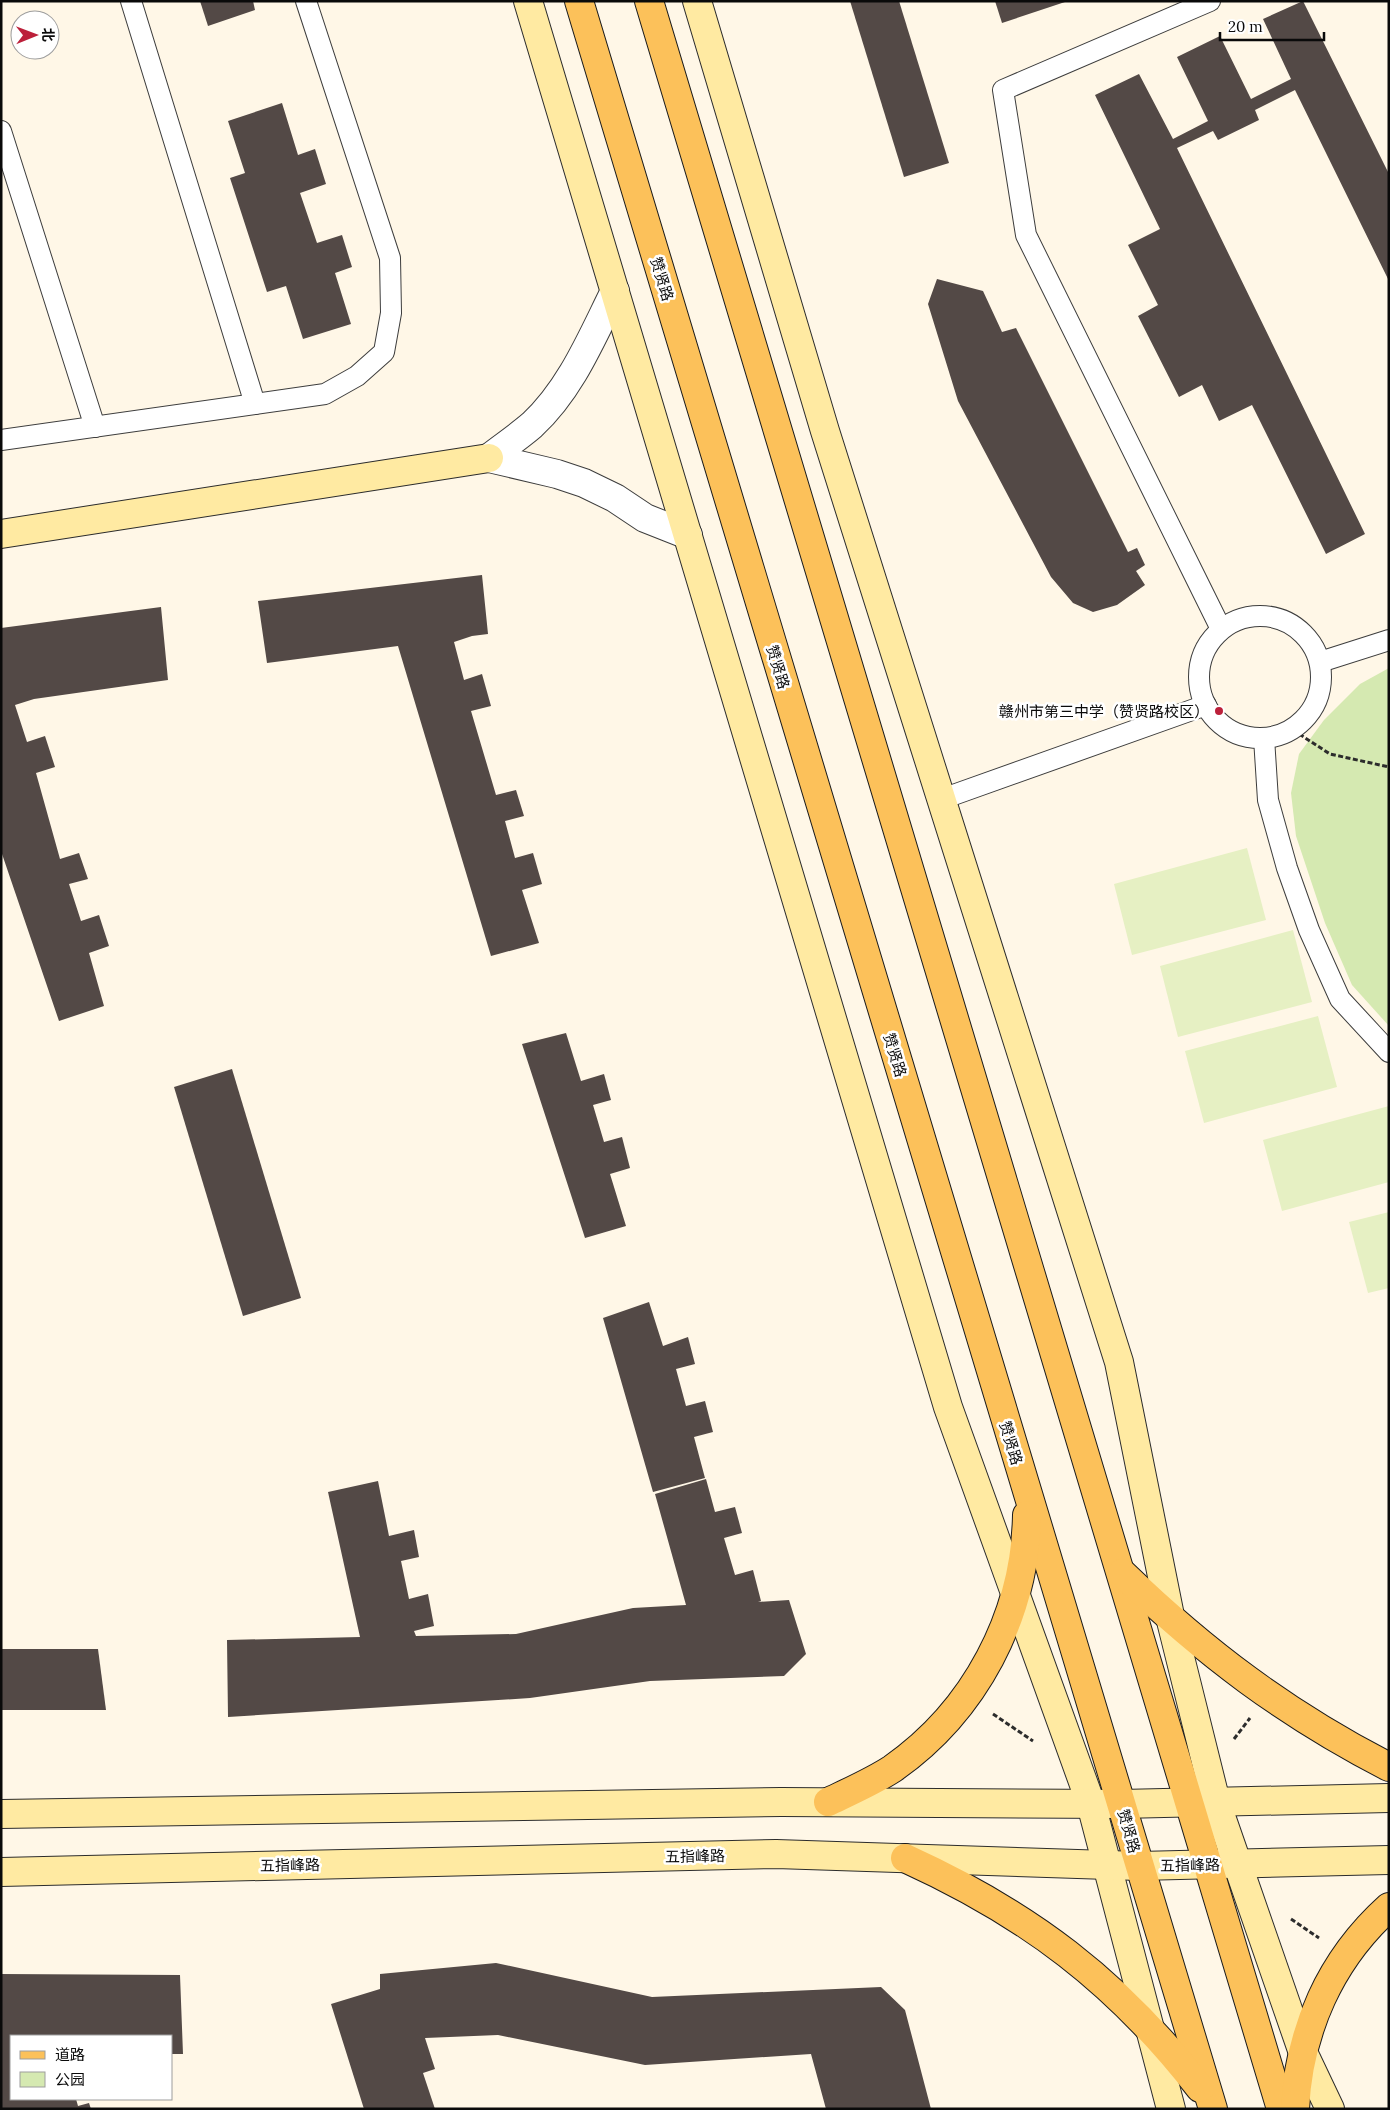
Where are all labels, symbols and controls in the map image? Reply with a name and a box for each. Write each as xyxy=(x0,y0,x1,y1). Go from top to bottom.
north arrow xyxy=(10,10,60,60)
scale bar xyxy=(1220,10,1324,42)
text: 20 m xyxy=(1228,17,1263,36)
text: 北 xyxy=(39,28,57,42)
street label: 赞贤路 xyxy=(646,255,678,303)
street label: 赞贤路 xyxy=(762,643,794,691)
place label: 赣州市第三中学（赞贤路校区） xyxy=(999,702,1209,721)
marker: 赣州市第三中学（赞贤路校区） xyxy=(1213,705,1225,717)
street label: 赞贤路 xyxy=(879,1031,911,1079)
street label: 赞贤路 xyxy=(995,1419,1027,1467)
street label: 赞贤路 xyxy=(1114,1807,1144,1855)
street label: 五指峰路 xyxy=(665,1846,725,1866)
street label: 五指峰路 xyxy=(260,1855,320,1875)
street label: 五指峰路 xyxy=(1160,1855,1220,1875)
legend xyxy=(10,2035,172,2100)
text: 道路 xyxy=(55,2045,85,2064)
text: 公园 xyxy=(55,2070,85,2089)

